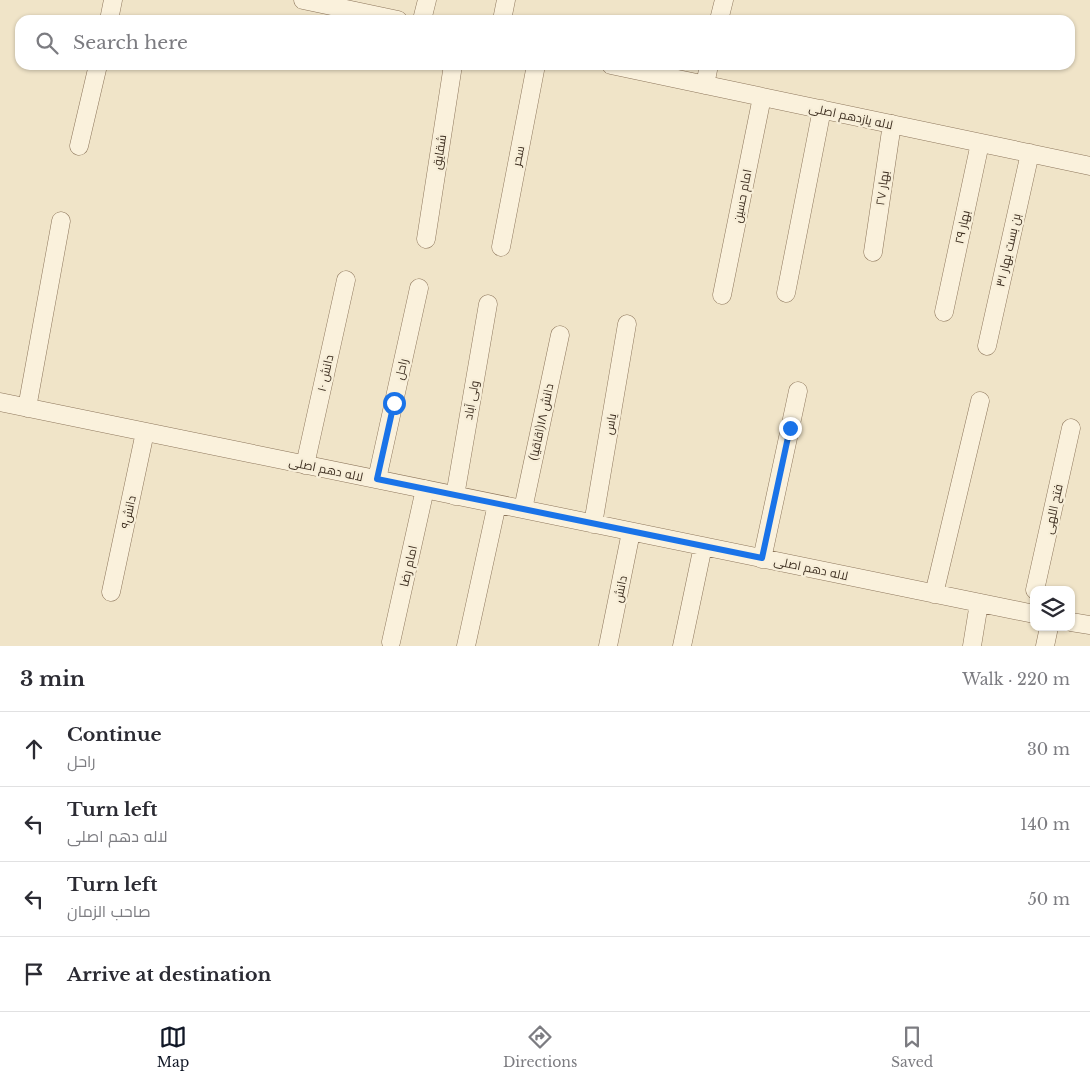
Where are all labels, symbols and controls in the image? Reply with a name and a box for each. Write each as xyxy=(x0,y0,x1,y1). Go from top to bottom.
search box xyxy=(15,15,1075,70)
icon: search xyxy=(33,29,61,57)
text: Search here xyxy=(73,31,188,54)
street label: لاله یازدهم اصلی xyxy=(807,100,894,133)
street label: شقایق xyxy=(429,133,449,170)
street label: سحر xyxy=(508,144,527,169)
street label: امام حسین xyxy=(729,168,756,224)
street label: بهار ۲۷ xyxy=(872,170,892,206)
street label: بهار ۲۹ xyxy=(951,209,973,245)
street label: بن بست بهار ٣١ xyxy=(992,212,1024,288)
street label: دانش ۱۰ xyxy=(313,353,337,393)
street label: راحل xyxy=(391,357,411,381)
street label: ولی آباد xyxy=(460,379,482,421)
street label: دانش ۱۸(اقاقیا) xyxy=(526,382,557,462)
route start xyxy=(383,392,406,415)
street label: یاس xyxy=(601,411,619,436)
route end xyxy=(779,417,802,440)
street label: لاله دهم اصلی xyxy=(287,454,364,485)
street label: فتح اللهی xyxy=(1040,483,1067,535)
street label: دانش۹ xyxy=(117,494,139,530)
street label: امام رضا xyxy=(396,544,421,588)
street label: لاله دهم اصلی xyxy=(772,553,849,584)
street label: دانش xyxy=(610,574,630,604)
map controls xyxy=(1030,586,1075,631)
button: layers xyxy=(1030,586,1075,631)
text: 3 min xyxy=(20,666,85,692)
text: Walk · 220 m xyxy=(962,669,1070,689)
text: Continue xyxy=(67,723,162,746)
icon: ahead xyxy=(20,735,48,763)
text: 30 m xyxy=(1027,739,1070,759)
text: راحل xyxy=(67,751,96,771)
text: Turn left xyxy=(67,798,158,821)
icon: left xyxy=(20,810,48,838)
text: 140 m xyxy=(1020,814,1070,834)
text: لاله دهم اصلی xyxy=(67,826,168,846)
text: Turn left xyxy=(67,873,158,896)
icon: left xyxy=(20,885,48,913)
text: 50 m xyxy=(1028,889,1070,909)
text: صاحب الزمان xyxy=(67,901,151,921)
icon: arrive xyxy=(20,960,48,988)
text: Arrive at destination xyxy=(67,963,271,986)
tab: Map xyxy=(157,1023,189,1071)
tab: Directions xyxy=(503,1023,577,1071)
tab: Saved xyxy=(891,1023,933,1071)

